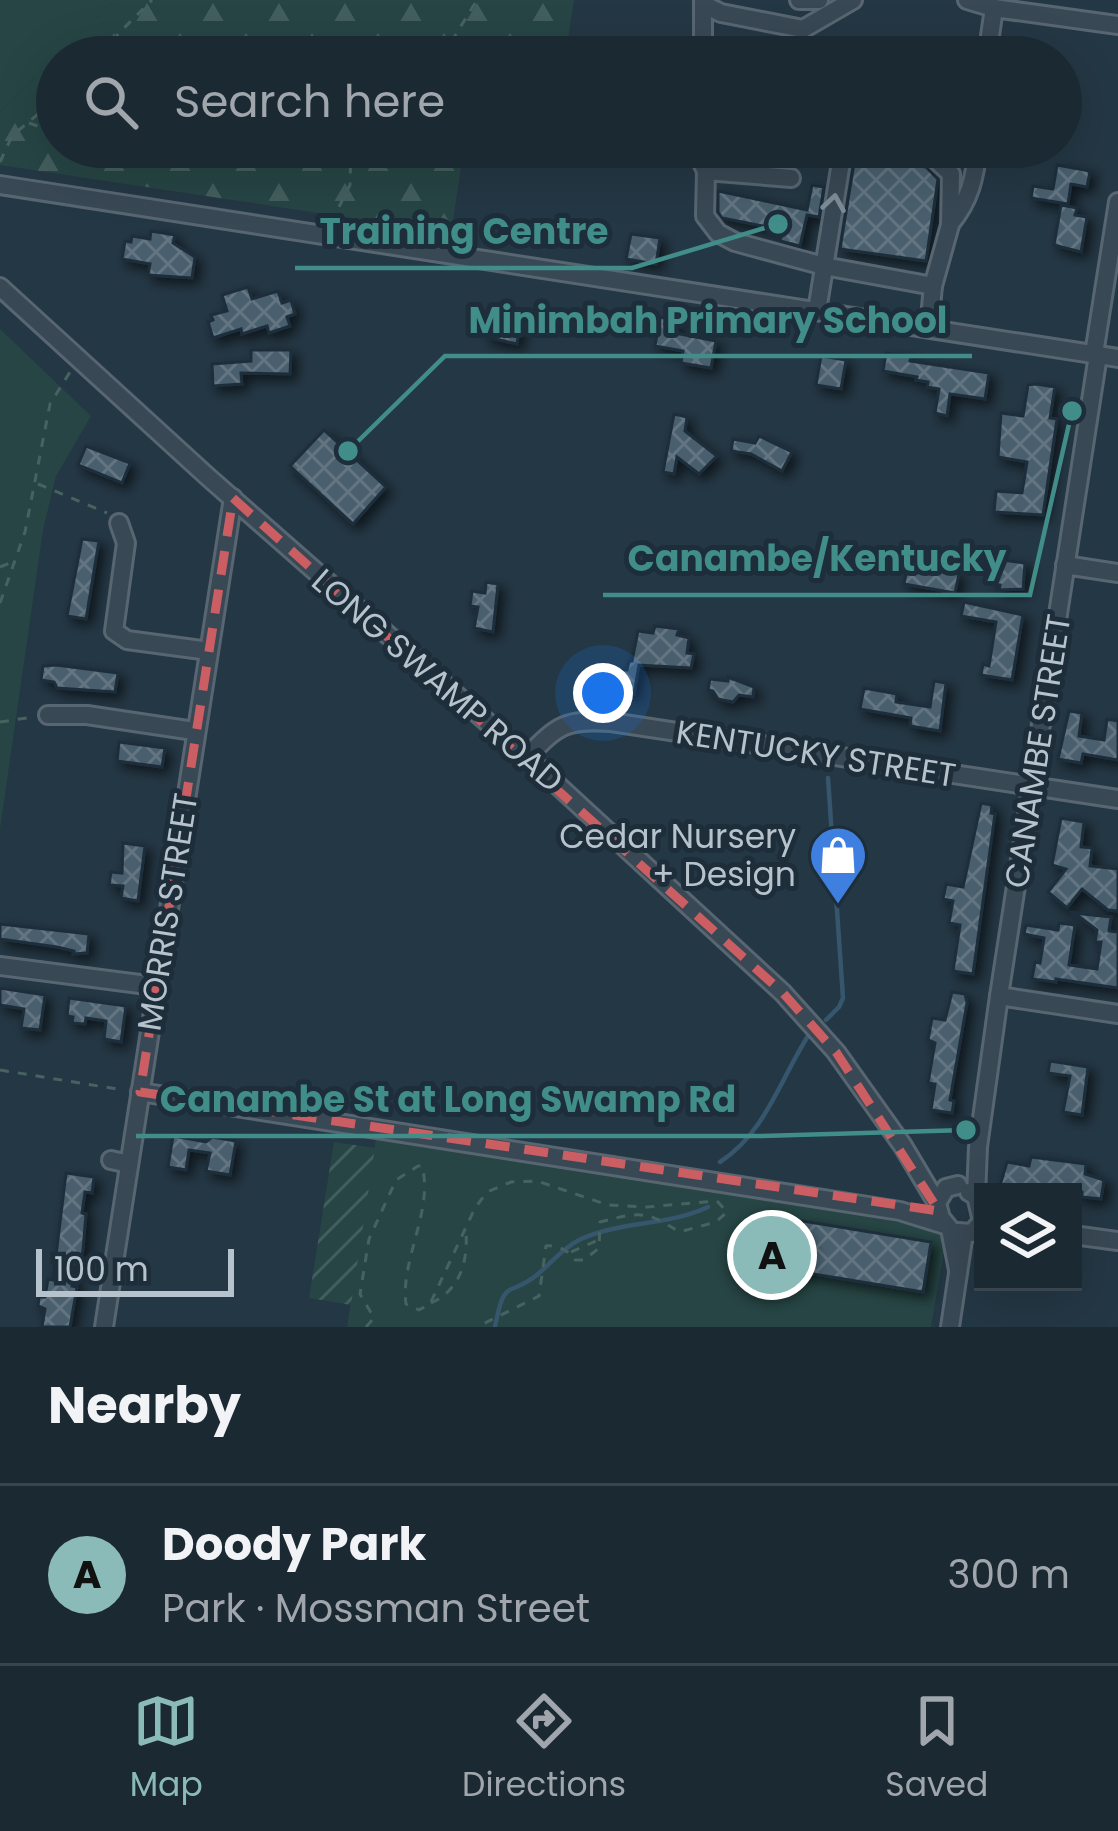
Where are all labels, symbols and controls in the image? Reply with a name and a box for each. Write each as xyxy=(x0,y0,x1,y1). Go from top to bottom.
search box xyxy=(36,36,1082,168)
icon: search xyxy=(78,69,144,135)
text: Search here xyxy=(174,70,445,133)
one-way arrow xyxy=(820,193,846,213)
callout: Training Centre xyxy=(295,196,632,268)
text: Training Centre xyxy=(319,206,609,257)
callout: Minimbah Primary School xyxy=(445,284,972,356)
text: Minimbah Primary School xyxy=(469,295,947,346)
callout: Canambe/Kentucky xyxy=(603,523,1030,595)
text: Canambe/Kentucky xyxy=(628,533,1007,584)
street label: LONG SWAMP ROAD xyxy=(302,558,574,803)
street label: CANAMBE STREET xyxy=(993,611,1082,891)
your location xyxy=(573,663,633,723)
street label: KENTUCKY STREET xyxy=(673,708,959,799)
street label: MORRIS STREET xyxy=(126,790,209,1034)
place label: Cedar Nursery + Design xyxy=(559,813,796,898)
shop icon: Cedar Nursery + Design xyxy=(807,824,869,906)
callout: Canambe St at Long Swamp Rd xyxy=(136,1064,761,1136)
text: Canambe St at Long Swamp Rd xyxy=(160,1074,736,1125)
map controls xyxy=(974,1183,1082,1291)
button: layers xyxy=(974,1183,1082,1291)
pin: A xyxy=(733,1210,811,1300)
scale bar xyxy=(36,1243,234,1296)
text: 100 m xyxy=(54,1246,149,1293)
text: Nearby xyxy=(48,1369,241,1441)
text: Doody Park xyxy=(162,1513,426,1576)
text: A xyxy=(73,1547,101,1602)
text: 300 m xyxy=(947,1547,1070,1602)
text: Park · Mossman Street xyxy=(162,1581,590,1636)
tab: Map xyxy=(130,1688,203,1810)
tab: Directions xyxy=(462,1688,626,1810)
tab: Saved xyxy=(885,1688,988,1810)

